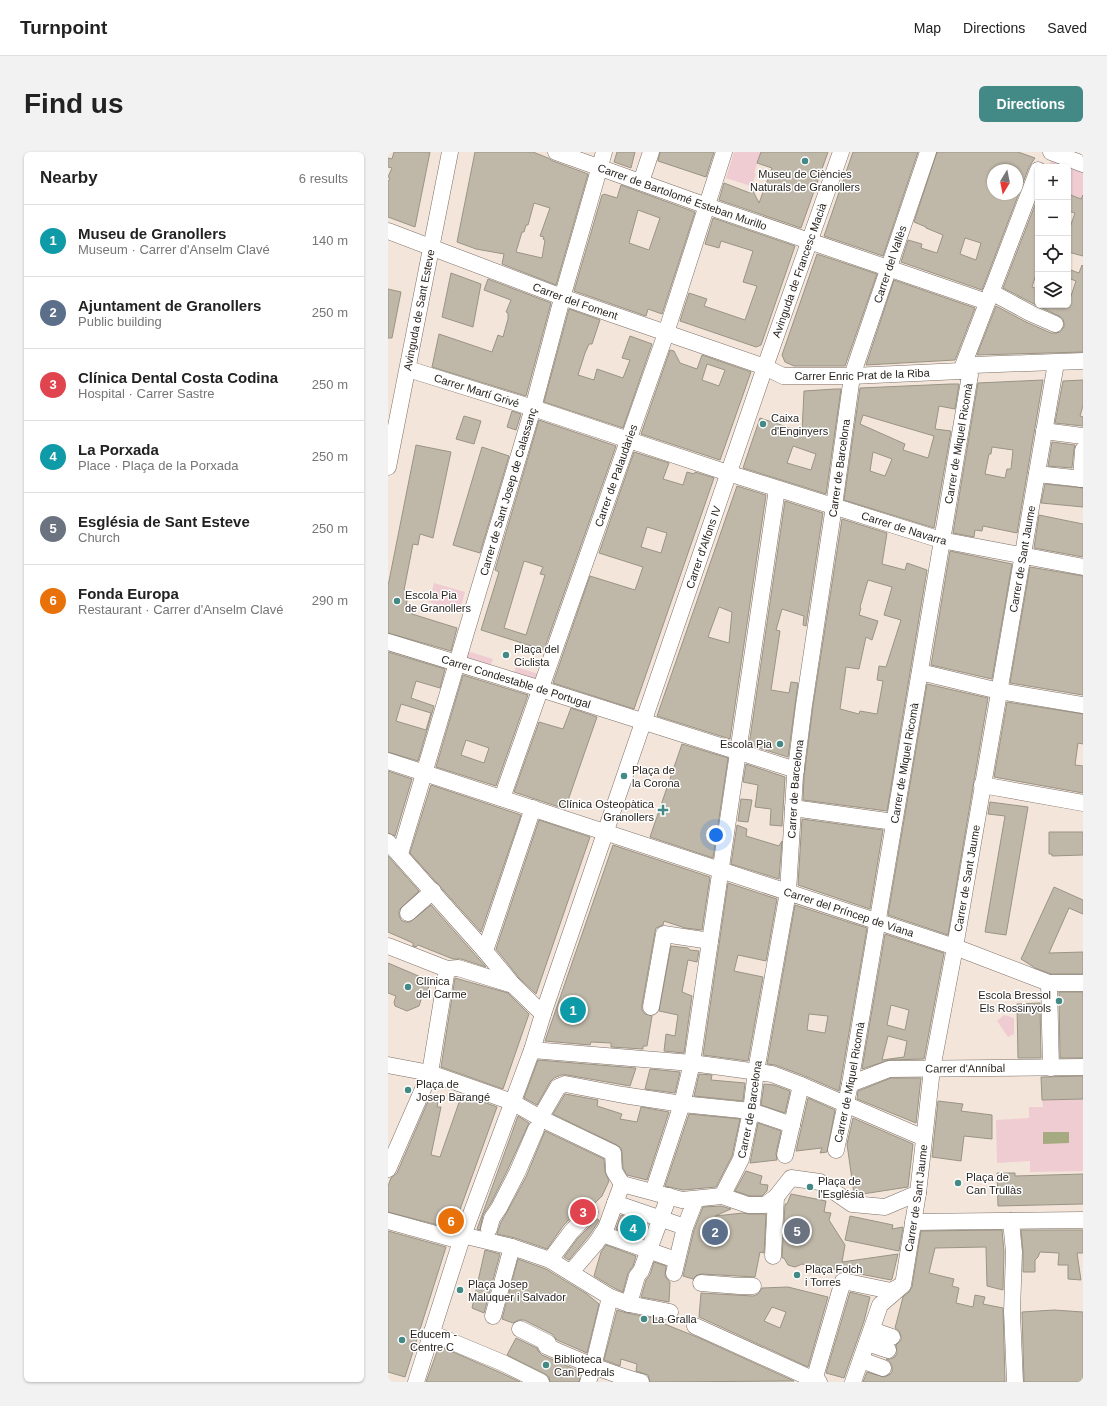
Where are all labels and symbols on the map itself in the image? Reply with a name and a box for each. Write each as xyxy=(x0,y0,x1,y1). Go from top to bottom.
marker: Museu de Ciències Naturals de Granollers xyxy=(800,156,810,166)
street label: Carrer de Bartolomé Esteban Murillo xyxy=(596,161,769,232)
north arrow xyxy=(987,164,1023,200)
place label: Museu de Ciències Naturals de Granollers xyxy=(750,168,861,193)
street label: Avinguda de Francesc Macià xyxy=(770,201,829,339)
street label: Carrer del Vallès xyxy=(871,223,909,305)
street label: Avinguda de Sant Esteve xyxy=(401,248,437,372)
street label: Carrer del Foment xyxy=(531,280,619,322)
street label: Carrer Enric Prat de la Riba xyxy=(794,366,931,382)
street label: Carrer Martí Grivé xyxy=(433,372,521,409)
street label: Carrer de Miquel Ricomà xyxy=(942,381,975,505)
street label: Carrer de Sant Josep de Calassanç xyxy=(477,406,539,577)
place label: Caixa d'Enginyers xyxy=(771,412,829,437)
street label: Carrer de Barcelona xyxy=(826,417,852,518)
marker: Caixa d'Enginyers xyxy=(758,419,768,429)
street label: Carrer de Palaudàries xyxy=(592,422,640,528)
street label: Carrer d'Alfons IV xyxy=(683,504,723,590)
street label: Carrer de Sant Jaume xyxy=(1007,505,1037,613)
street label: Carrer de Navarra xyxy=(860,509,948,547)
place label: Escola Pia de Granollers xyxy=(405,589,472,614)
marker: Escola Pia de Granollers xyxy=(392,596,402,606)
place label: Plaça del Ciclista xyxy=(514,643,559,668)
marker: Plaça del Ciclista xyxy=(501,650,511,660)
street label: Carrer Condestable de Portugal xyxy=(440,653,592,710)
street label: Carrer de Miquel Ricomà xyxy=(888,701,921,824)
place label: Escola Pia xyxy=(720,738,773,750)
street label: Carrer de Barcelona xyxy=(785,738,806,839)
marker: Escola Pia xyxy=(775,739,785,749)
place label: Plaça de la Corona xyxy=(632,764,681,789)
marker: Plaça de la Corona xyxy=(619,771,629,781)
place label: Clínica Osteopàtica Granollers xyxy=(559,798,655,823)
marker: Clínica Osteopàtica Granollers xyxy=(657,804,669,816)
street label: Carrer de Sant Jaume xyxy=(952,824,982,933)
your location xyxy=(706,825,726,845)
street label: Carrer del Príncep de Viana xyxy=(782,885,916,939)
place label: Clínica del Carme xyxy=(416,975,467,1000)
marker: Clínica del Carme xyxy=(403,982,413,992)
place label: Escola Bressol Els Rossinyols xyxy=(978,989,1051,1014)
pin: 1 xyxy=(560,995,586,1025)
marker: Escola Bressol Els Rossinyols xyxy=(1054,996,1064,1006)
street label: Carrer de Miquel Ricomà xyxy=(832,1020,867,1144)
street label: Carrer de Barcelona xyxy=(735,1059,764,1159)
street label: Carrer d'Anníbal xyxy=(925,1062,1005,1075)
place label: Plaça de Josep Barangé xyxy=(416,1078,490,1103)
marker: Plaça de Josep Barangé xyxy=(403,1085,413,1095)
street label: Carrer de Sant Jaume xyxy=(903,1144,929,1253)
place label: Plaça de Can Trullàs xyxy=(966,1171,1022,1196)
place label: Plaça de l'Església xyxy=(818,1175,865,1200)
marker: Plaça de Can Trullàs xyxy=(953,1178,963,1188)
marker: Plaça de l'Església xyxy=(805,1182,815,1192)
pin: 3 xyxy=(570,1197,596,1227)
pin: 6 xyxy=(438,1206,464,1236)
pin: 4 xyxy=(620,1213,646,1243)
pin: 5 xyxy=(784,1216,810,1246)
pin: 2 xyxy=(702,1217,728,1247)
place label: Plaça Folch i Torres xyxy=(805,1263,862,1288)
marker: Plaça Folch i Torres xyxy=(792,1270,802,1280)
place label: Plaça Josep Maluquer i Salvador xyxy=(468,1278,566,1303)
marker: Plaça Josep Maluquer i Salvador xyxy=(455,1285,465,1295)
place label: La Gralla xyxy=(652,1313,698,1325)
marker: La Gralla xyxy=(639,1314,649,1324)
place label: Educem - Centre C xyxy=(410,1328,457,1353)
marker: Educem - Centre C xyxy=(397,1335,407,1345)
place label: Biblioteca Can Pedrals xyxy=(554,1353,615,1378)
marker: Biblioteca Can Pedrals xyxy=(541,1360,551,1370)

